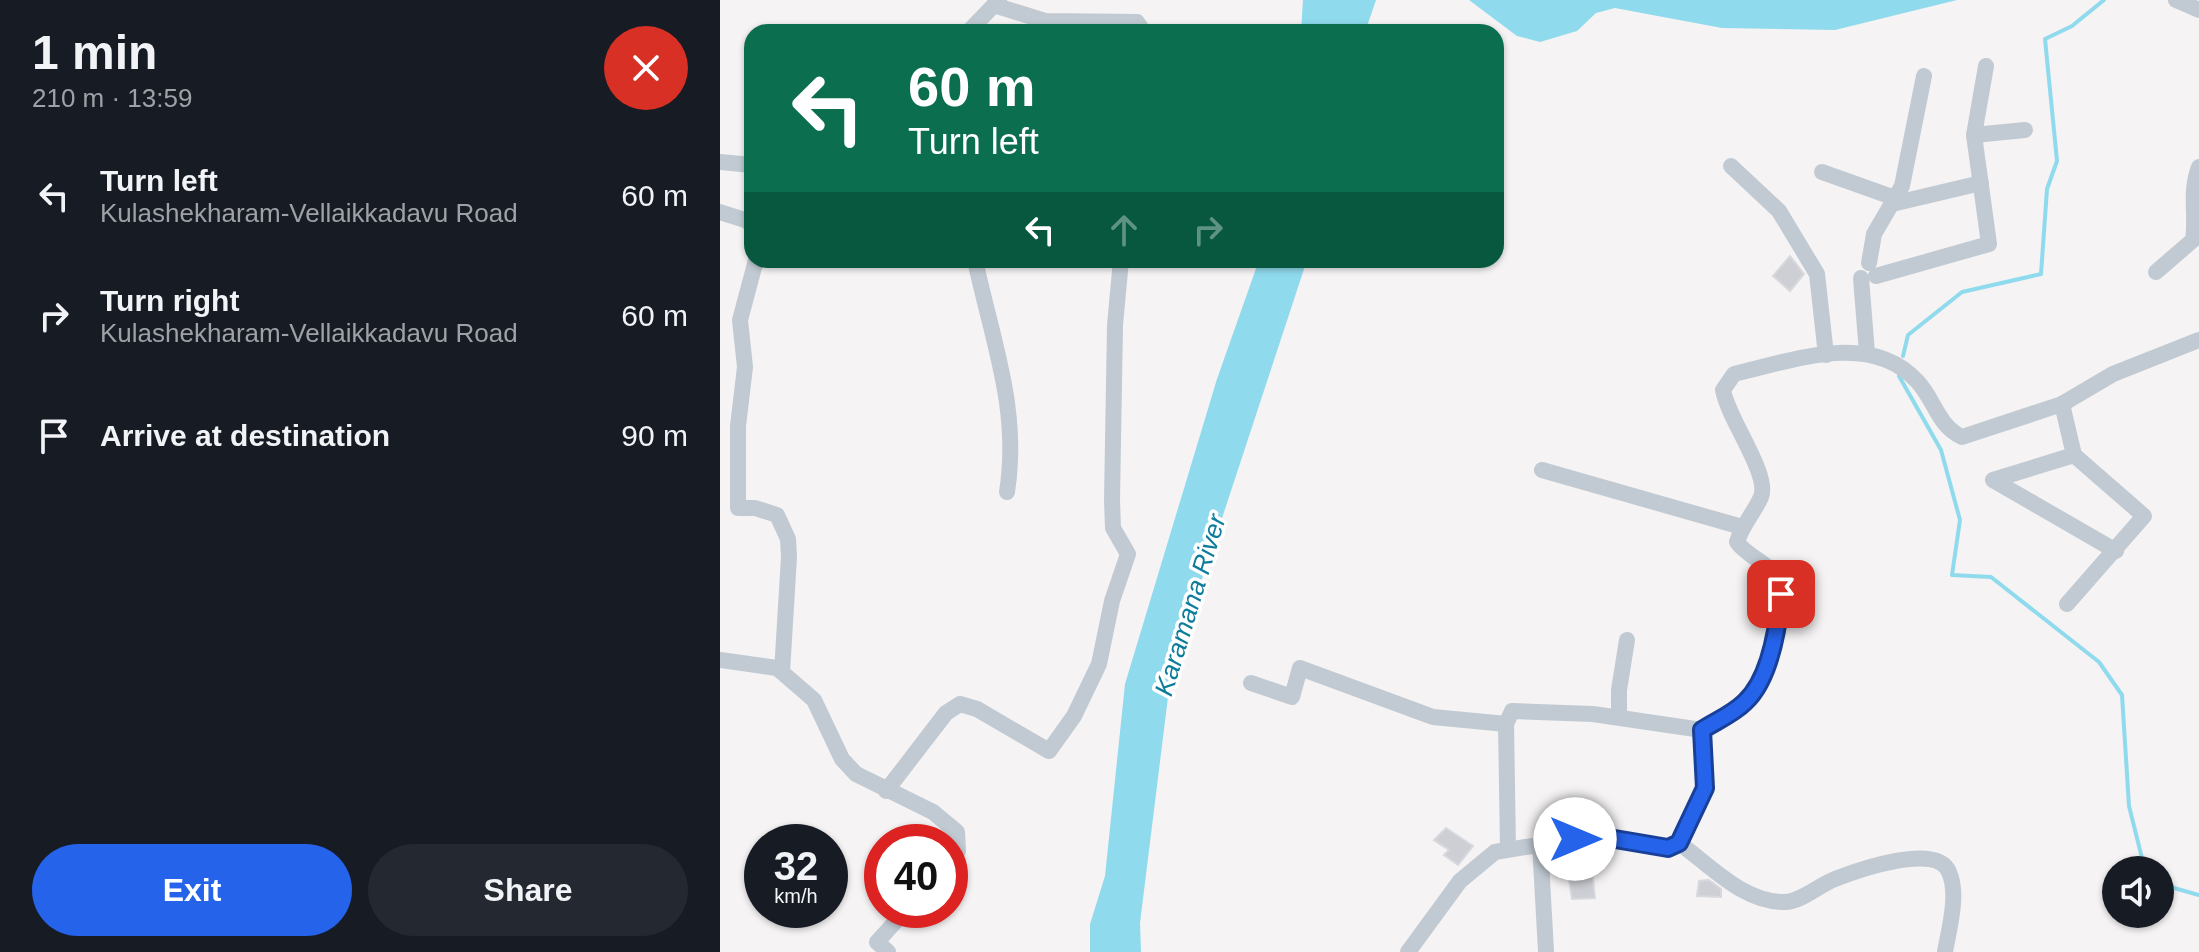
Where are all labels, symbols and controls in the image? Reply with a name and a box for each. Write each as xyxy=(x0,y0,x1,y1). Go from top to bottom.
text: 1 min xyxy=(32,26,157,79)
button: close xyxy=(604,26,688,110)
text: 60 m xyxy=(908,55,1036,118)
icon: left xyxy=(776,56,880,160)
text: 210 m · 13:59 xyxy=(32,83,192,113)
text: Turn left xyxy=(908,121,1039,162)
text: Turn left xyxy=(100,164,218,197)
icon: left xyxy=(32,174,76,218)
text: 60 m xyxy=(621,179,688,212)
text: Kulashekharam-Vellaikkadavu Road xyxy=(100,198,518,228)
icon: left xyxy=(1018,208,1062,252)
icon: ahead xyxy=(1102,208,1146,252)
icon: right xyxy=(1186,208,1230,252)
text: Turn right xyxy=(100,284,239,317)
icon: right xyxy=(32,294,76,338)
text: 60 m xyxy=(621,299,688,332)
text: Kulashekharam-Vellaikkadavu Road xyxy=(100,318,518,348)
icon: arrive xyxy=(32,414,76,458)
text: Arrive at destination xyxy=(100,419,390,452)
text: 90 m xyxy=(621,419,688,452)
water label: Karamana River xyxy=(1148,510,1232,699)
pin xyxy=(1747,560,1815,628)
icon: arrive xyxy=(1759,572,1803,616)
position arrow xyxy=(1533,797,1617,881)
speed limit sign: 40 xyxy=(864,824,968,928)
button: Exit xyxy=(32,844,352,936)
button: Share xyxy=(368,844,688,936)
text: 32 xyxy=(774,844,818,888)
map controls xyxy=(2102,856,2174,928)
button: sound xyxy=(2102,856,2174,928)
text: km/h xyxy=(774,885,818,907)

